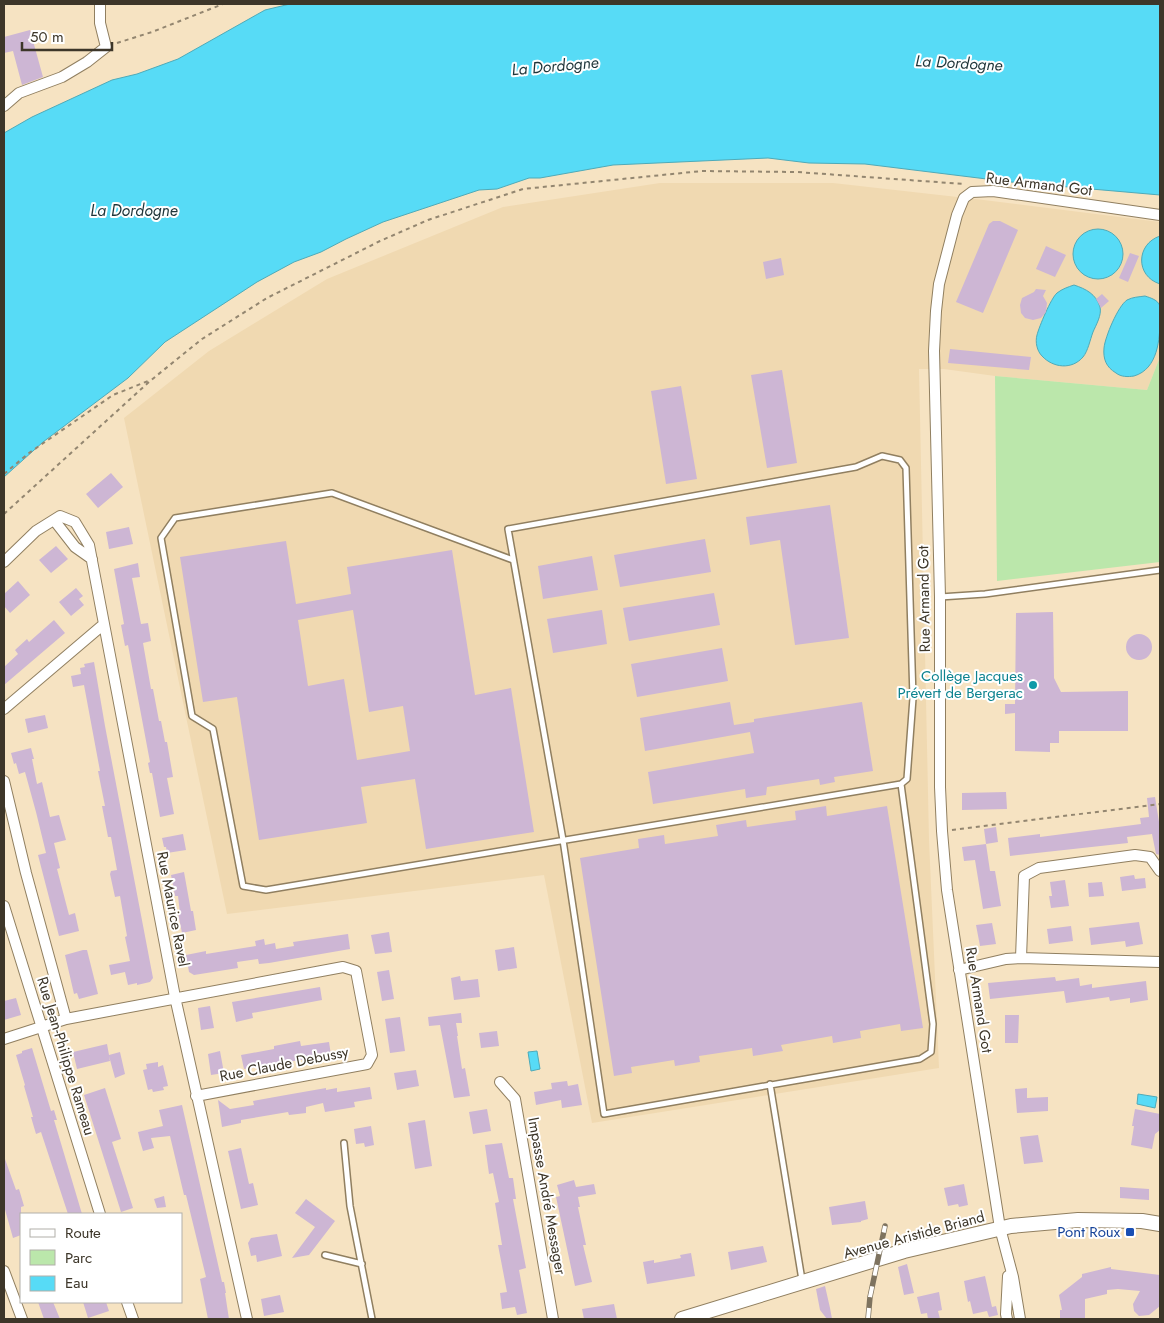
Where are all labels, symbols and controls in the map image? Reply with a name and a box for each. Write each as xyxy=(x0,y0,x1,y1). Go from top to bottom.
scale bar xyxy=(22,20,112,52)
text: 50 m xyxy=(30,26,64,48)
water label: La Dordogne xyxy=(915,49,1003,77)
water label: La Dordogne xyxy=(510,51,600,81)
street label: Rue Armand Got xyxy=(985,167,1094,201)
water label: La Dordogne xyxy=(90,199,178,222)
street label: Rue Armand Got xyxy=(912,545,936,653)
place label: Collège Jacques Prévert de Bergerac xyxy=(898,665,1023,704)
marker: Collège Jacques Prévert de Bergerac xyxy=(1027,679,1039,691)
street label: Rue Maurice Ravel xyxy=(151,849,195,969)
street label: Rue Armand Got xyxy=(960,946,998,1055)
street label: Rue Jean-Philippe Rameau xyxy=(31,974,101,1138)
street label: Rue Claude Debussy xyxy=(218,1041,351,1087)
street label: Impasse André Messager xyxy=(522,1116,572,1277)
street label: Avenue Aristide Briand xyxy=(841,1206,987,1264)
legend xyxy=(20,1213,182,1303)
place label: Pont Roux xyxy=(1057,1221,1121,1243)
text: Route xyxy=(65,1222,101,1244)
marker: Pont Roux xyxy=(1124,1226,1136,1238)
text: Parc xyxy=(65,1247,92,1269)
text: Eau xyxy=(65,1272,88,1294)

